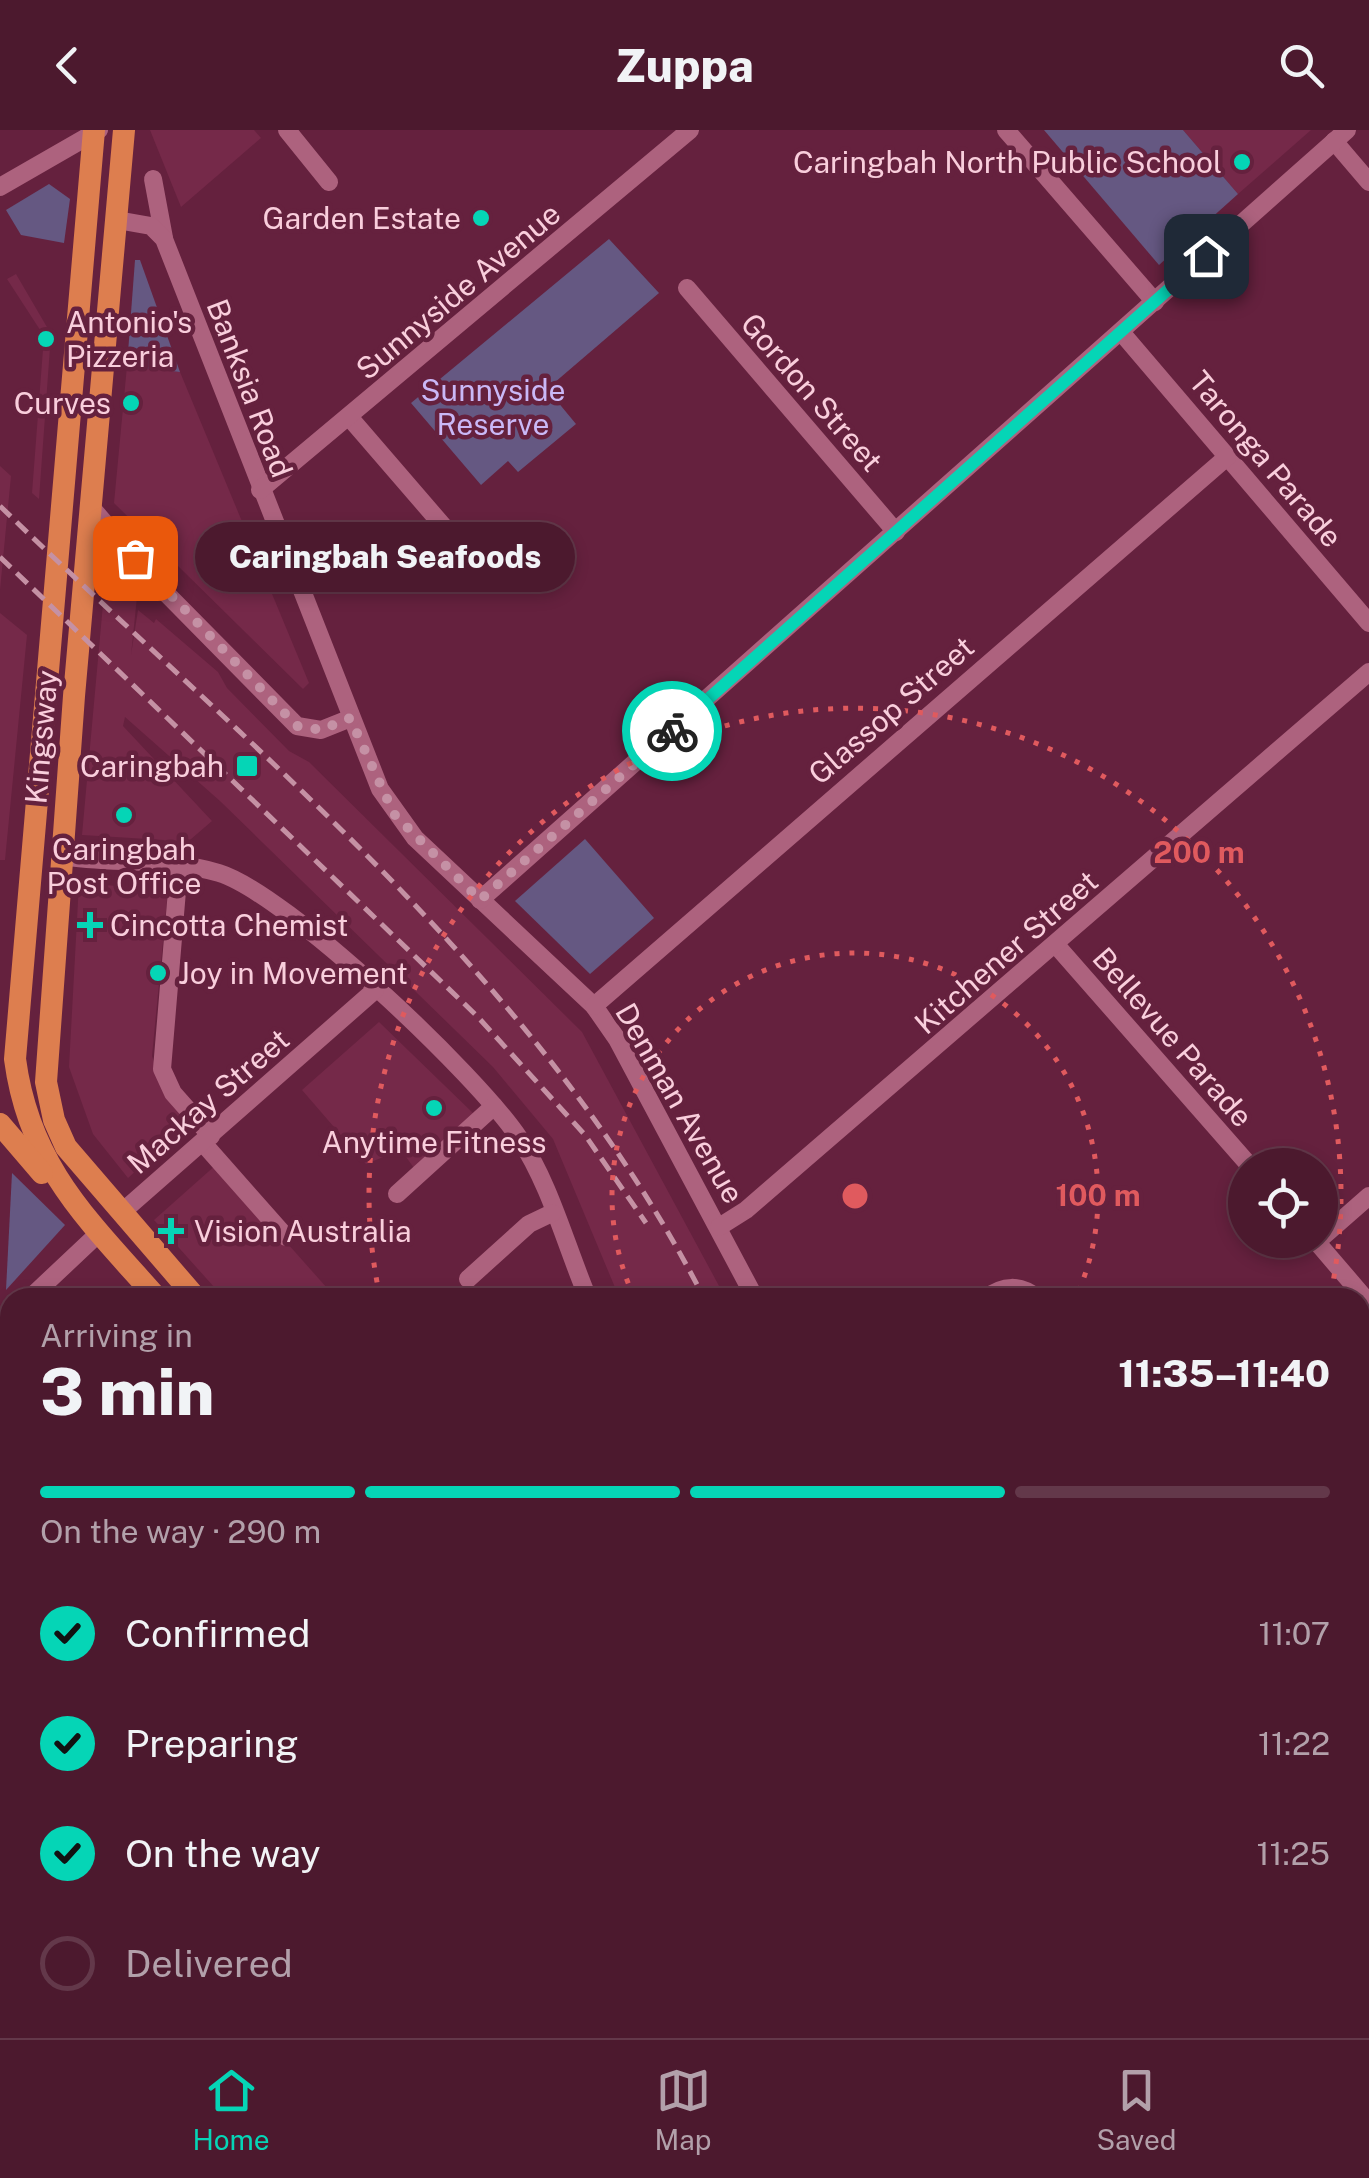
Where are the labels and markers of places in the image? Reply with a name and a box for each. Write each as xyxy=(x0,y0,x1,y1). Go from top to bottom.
place label: Caringbah North Public School xyxy=(793,144,1222,180)
marker: Caringbah North Public School xyxy=(1231,151,1253,173)
place label: Garden Estate xyxy=(263,200,461,236)
marker: Garden Estate xyxy=(470,207,492,229)
pin xyxy=(1164,214,1249,299)
place label: Antonio's Pizzeria xyxy=(66,304,192,374)
marker: Antonio's Pizzeria xyxy=(35,328,57,350)
place label: Curves xyxy=(14,385,111,421)
marker: Curves xyxy=(120,392,142,414)
pin xyxy=(93,516,178,601)
callout: Caringbah Seafoods xyxy=(195,523,575,593)
place label: Caringbah xyxy=(80,748,224,784)
marker: Caringbah xyxy=(234,753,260,779)
marker: Caringbah Post Office xyxy=(113,804,135,826)
place label: Caringbah Post Office xyxy=(47,831,201,901)
place label: Cincotta Chemist xyxy=(110,907,349,943)
marker: Cincotta Chemist xyxy=(79,914,101,936)
place label: Joy in Movement xyxy=(178,955,408,991)
marker: Joy in Movement xyxy=(147,962,169,984)
marker: Anytime Fitness xyxy=(423,1097,445,1119)
place label: Anytime Fitness xyxy=(322,1124,547,1160)
centre of rings xyxy=(837,1178,873,1214)
place label: Vision Australia xyxy=(194,1213,411,1249)
marker: Vision Australia xyxy=(158,1218,184,1244)

